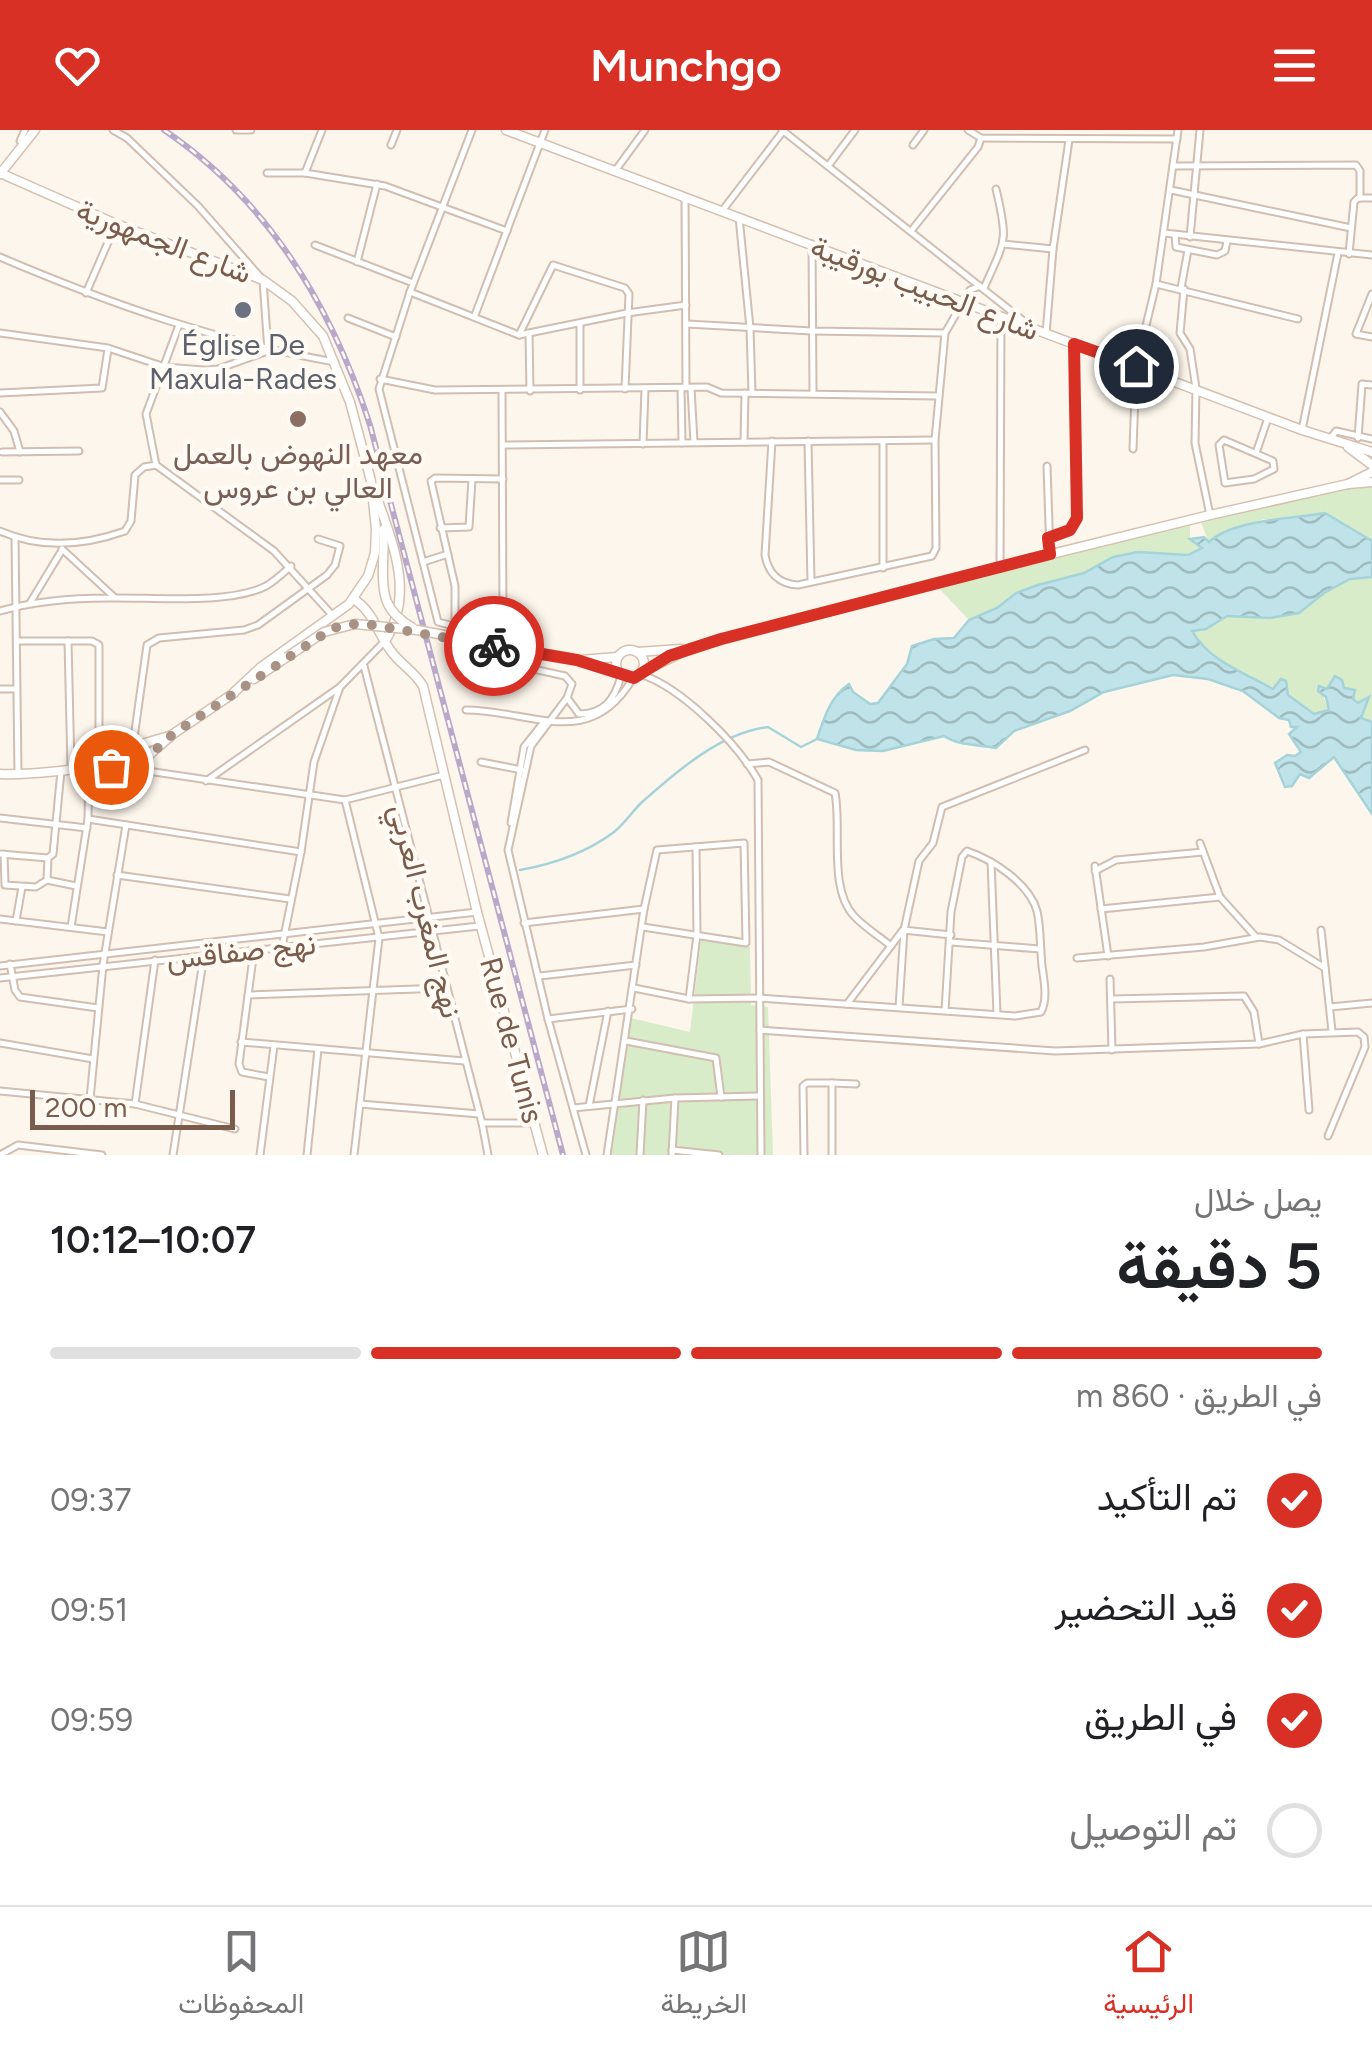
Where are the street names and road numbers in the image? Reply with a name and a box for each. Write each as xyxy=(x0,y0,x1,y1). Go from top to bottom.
street label: شارع الجمهورية xyxy=(71,191,257,293)
street label: شارع الحبيب بورقيبة xyxy=(805,227,1044,350)
street label: نهج المغرب العربي xyxy=(376,800,470,1023)
street label: نهج صفاقس xyxy=(164,925,318,979)
street label: Rue de Tunis xyxy=(472,953,552,1127)

